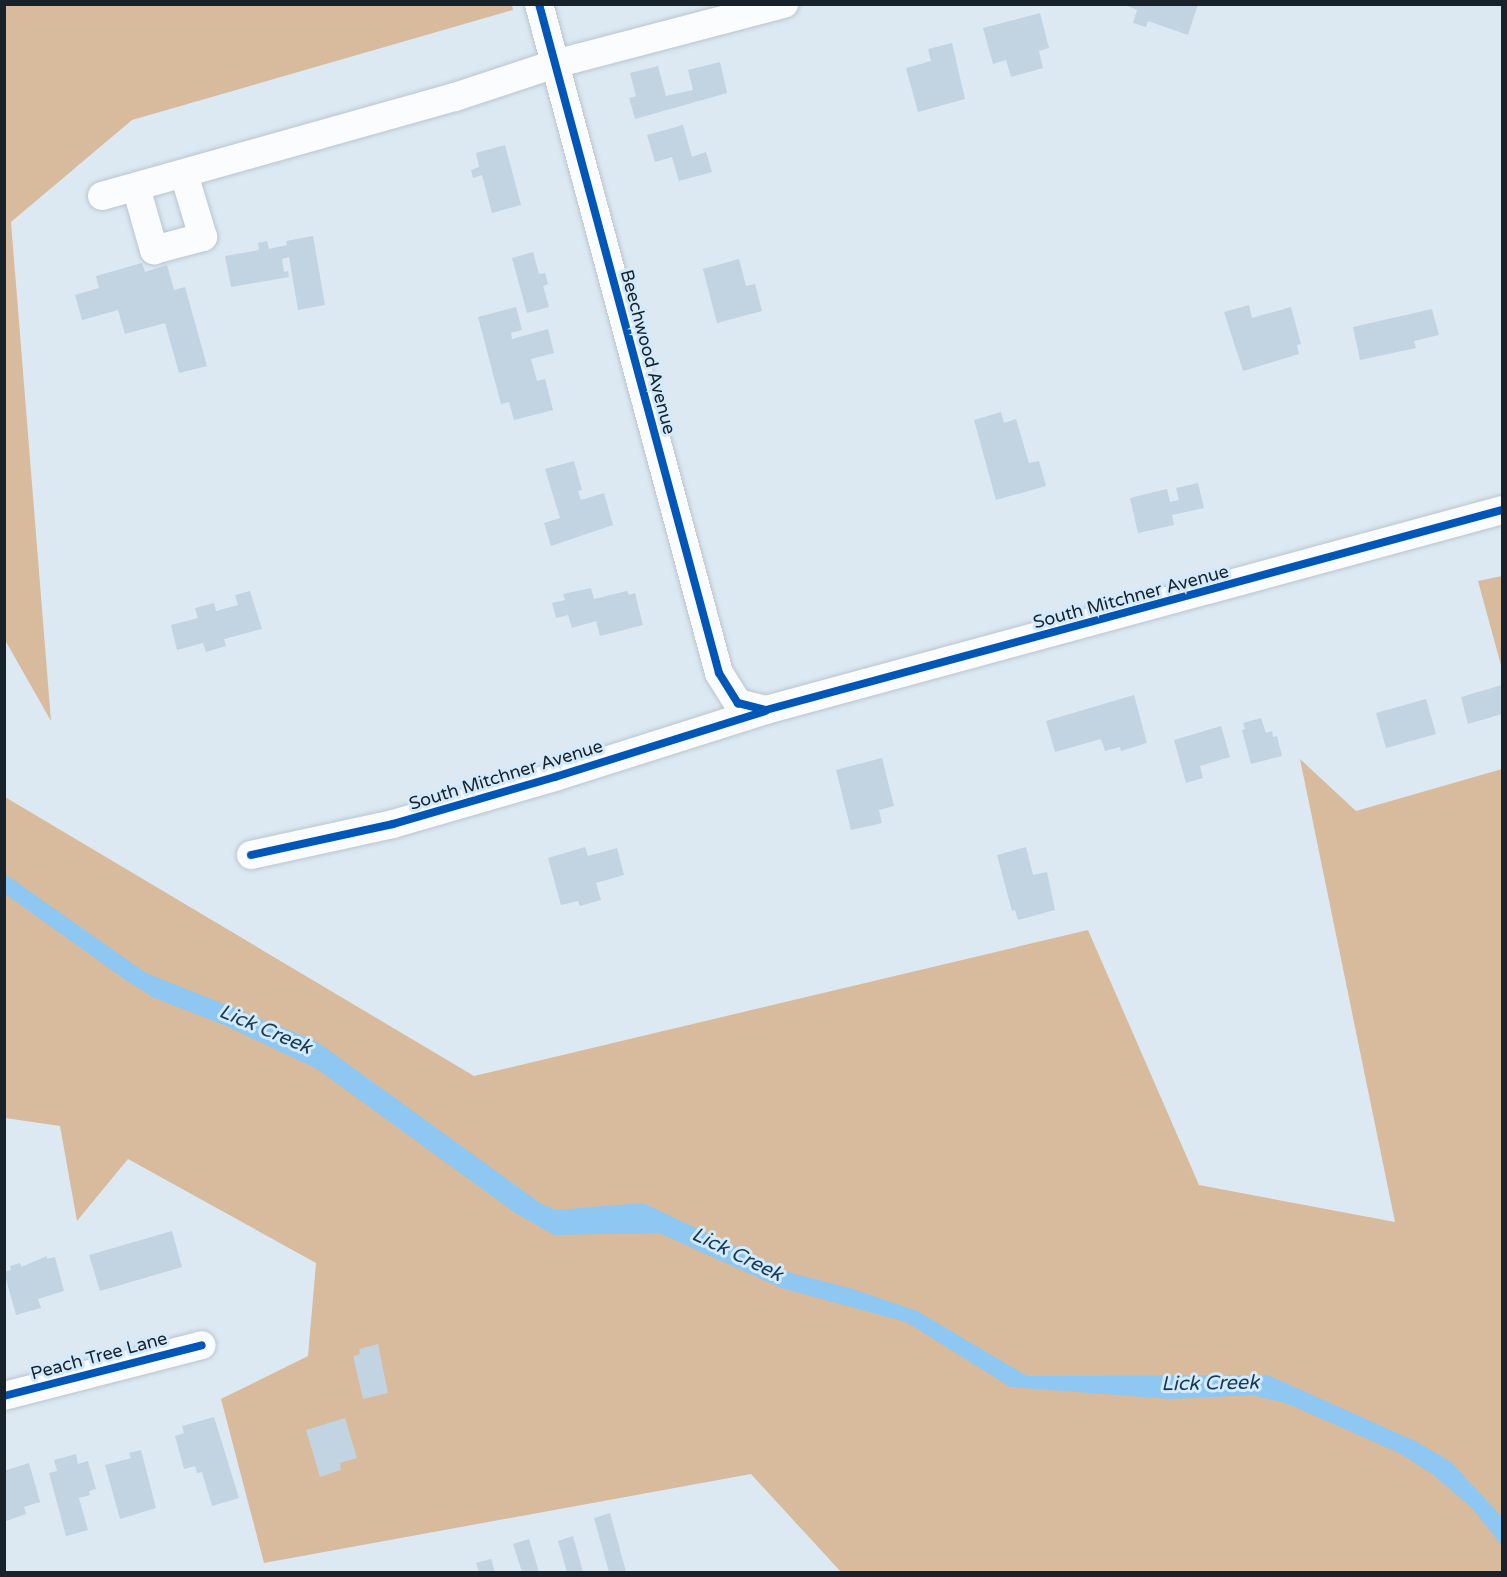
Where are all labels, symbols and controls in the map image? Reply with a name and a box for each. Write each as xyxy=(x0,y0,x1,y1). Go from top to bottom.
street label: Beechwood Avenue xyxy=(616,267,680,437)
street label: South Mitchner Avenue xyxy=(1031,560,1231,634)
street label: South Mitchner Avenue xyxy=(406,735,606,815)
water label: Lick Creek xyxy=(215,1000,315,1060)
water label: Lick Creek xyxy=(688,1223,786,1287)
street label: Peach Tree Lane xyxy=(28,1327,170,1385)
water label: Lick Creek xyxy=(1161,1371,1259,1397)

